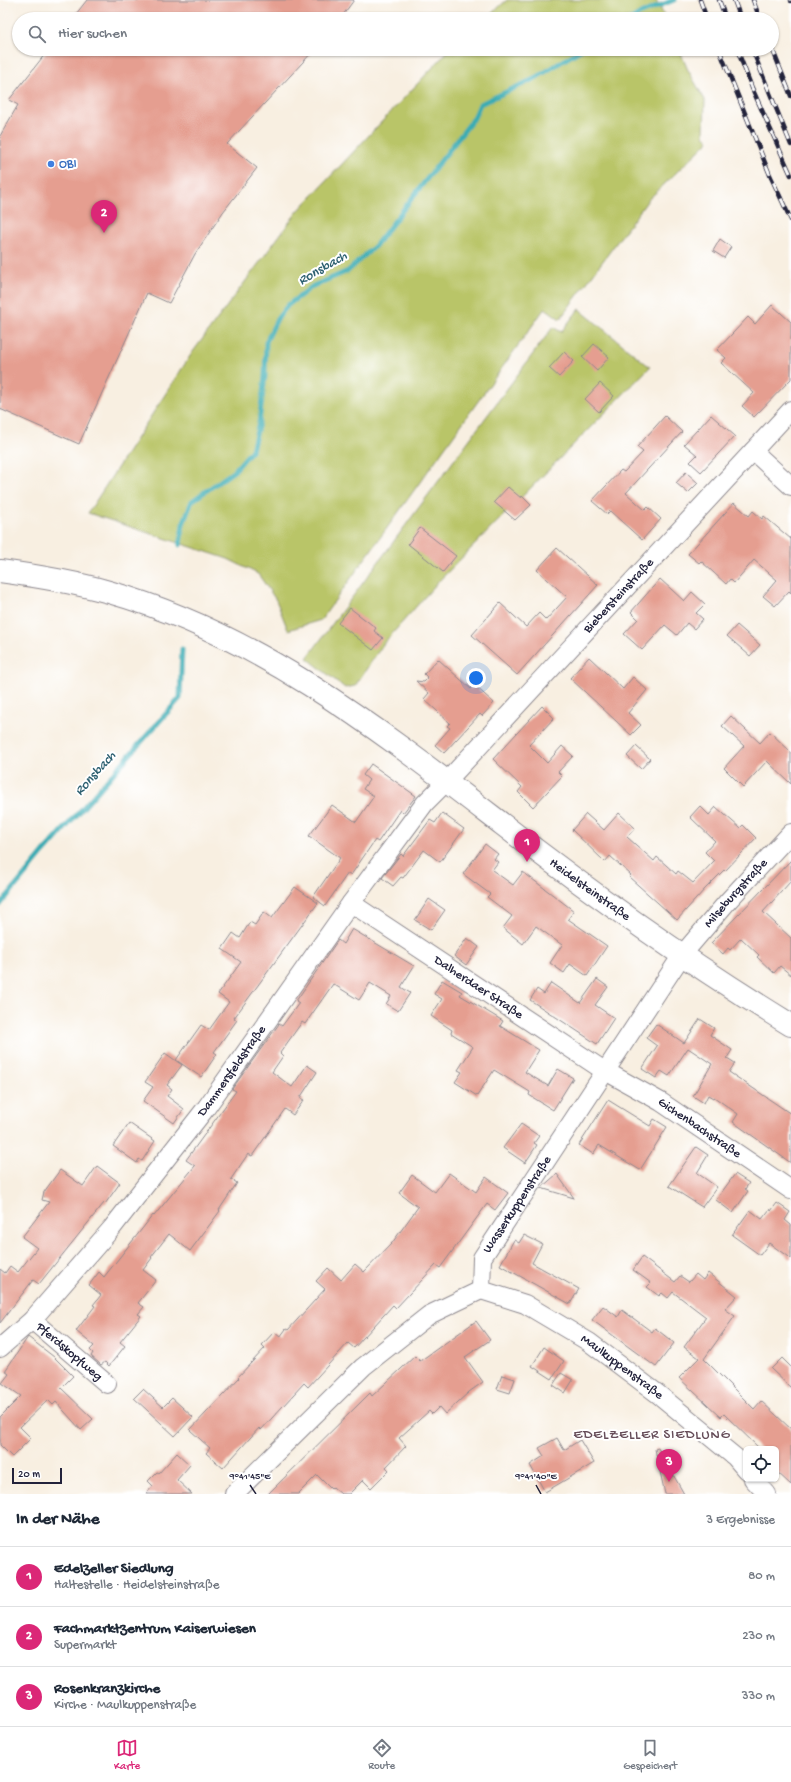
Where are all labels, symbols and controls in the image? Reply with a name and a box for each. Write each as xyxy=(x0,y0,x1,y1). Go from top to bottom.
search box xyxy=(12,12,779,56)
icon: search xyxy=(26,23,48,45)
text: Hier suchen xyxy=(58,25,127,43)
place label: OBI xyxy=(59,157,77,172)
marker: OBI xyxy=(46,159,56,169)
pin: 2 xyxy=(91,200,117,233)
water label: Ronsbach xyxy=(295,248,351,290)
street label: Biebersteinstraße xyxy=(580,555,657,637)
your location xyxy=(466,668,486,688)
water label: Ronsbach xyxy=(72,748,121,800)
pin: 1 xyxy=(514,829,540,862)
street label: Heidelsteinstraße xyxy=(546,855,633,924)
street label: Milseburgstraße xyxy=(701,855,771,931)
street label: Dalherdaer Straße xyxy=(430,952,526,1023)
street label: Dammersfeldstraße xyxy=(194,1022,270,1120)
street label: Gichenbachstraße xyxy=(655,1095,744,1162)
street label: Wasserkuppenstraße xyxy=(480,1153,555,1256)
street label: Pferdskopfweg xyxy=(32,1319,105,1384)
street label: Maulkuppenstraße xyxy=(578,1331,667,1403)
district label: EDELZELLER SIEDLUNG xyxy=(574,1427,731,1444)
map controls xyxy=(743,1446,779,1482)
button: locate xyxy=(743,1446,779,1482)
pin: 3 xyxy=(656,1449,682,1482)
scale bar xyxy=(12,1466,62,1485)
text: 20 m xyxy=(18,1469,40,1481)
text: 9°41'45"E xyxy=(228,1471,271,1483)
text: 9°41'40"E xyxy=(514,1471,558,1483)
text: In der Nähe xyxy=(16,1510,99,1530)
text: 3 Ergebnisse xyxy=(706,1513,775,1528)
text: Edelzeller Siedlung xyxy=(54,1560,174,1578)
text: 1 xyxy=(26,1569,32,1584)
text: 80 m xyxy=(748,1569,775,1584)
text: Haltestelle · Heidelsteinstraße xyxy=(54,1578,219,1593)
text: Fachmarktzentrum Kaiserwiesen xyxy=(54,1620,256,1638)
text: 2 xyxy=(26,1629,32,1644)
text: 230 m xyxy=(742,1629,775,1644)
text: Supermarkt xyxy=(54,1638,116,1653)
text: Rosenkranzkirche xyxy=(54,1680,160,1698)
text: 3 xyxy=(26,1689,32,1704)
text: 330 m xyxy=(742,1689,775,1704)
text: Kirche · Maulkuppenstraße xyxy=(54,1698,196,1713)
tab: Karte xyxy=(114,1737,140,1773)
tab: Route xyxy=(368,1737,395,1773)
tab: Gespeichert xyxy=(623,1737,677,1773)

